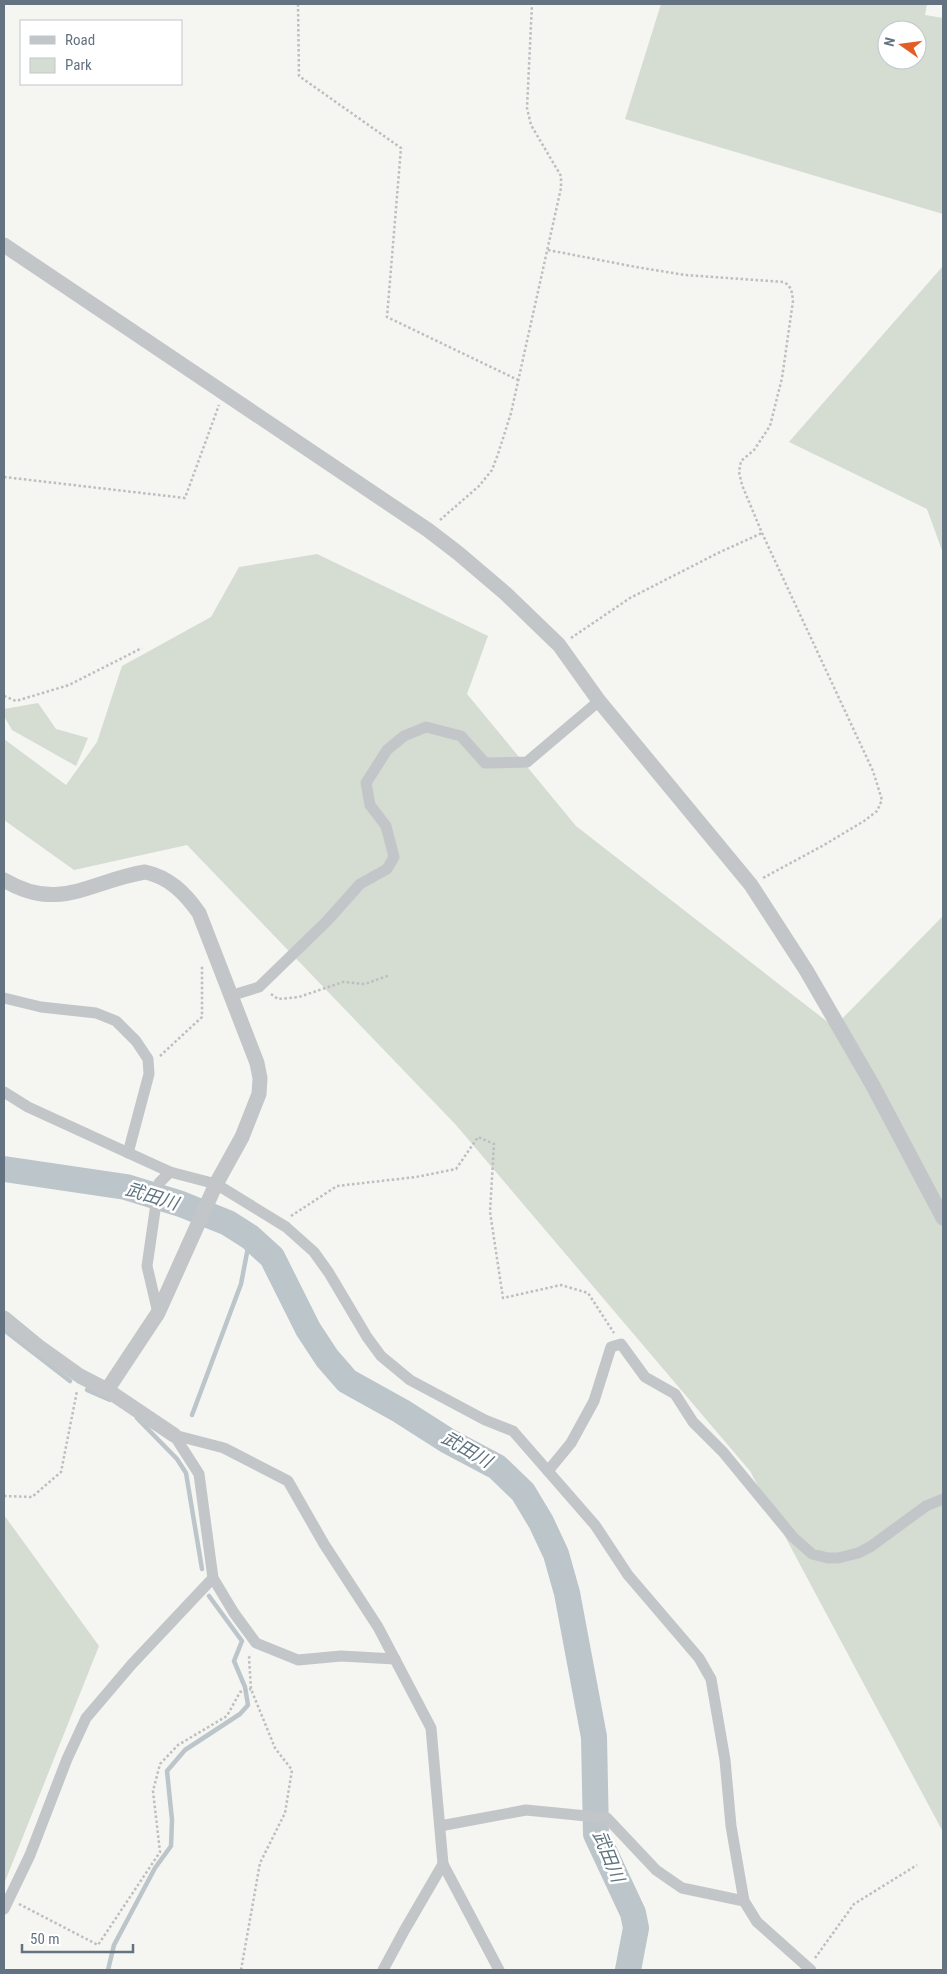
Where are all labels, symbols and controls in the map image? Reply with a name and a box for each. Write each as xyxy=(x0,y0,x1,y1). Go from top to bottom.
legend xyxy=(20,20,182,85)
north arrow xyxy=(877,20,927,70)
text: Road xyxy=(65,31,95,49)
text: N xyxy=(881,36,898,48)
text: Park xyxy=(65,56,92,74)
water label: 武田川 xyxy=(123,1178,183,1215)
water label: 武田川 xyxy=(438,1426,497,1473)
water label: 武田川 xyxy=(589,1827,630,1887)
scale bar xyxy=(22,1922,134,1954)
text: 50 m xyxy=(30,1930,60,1948)

